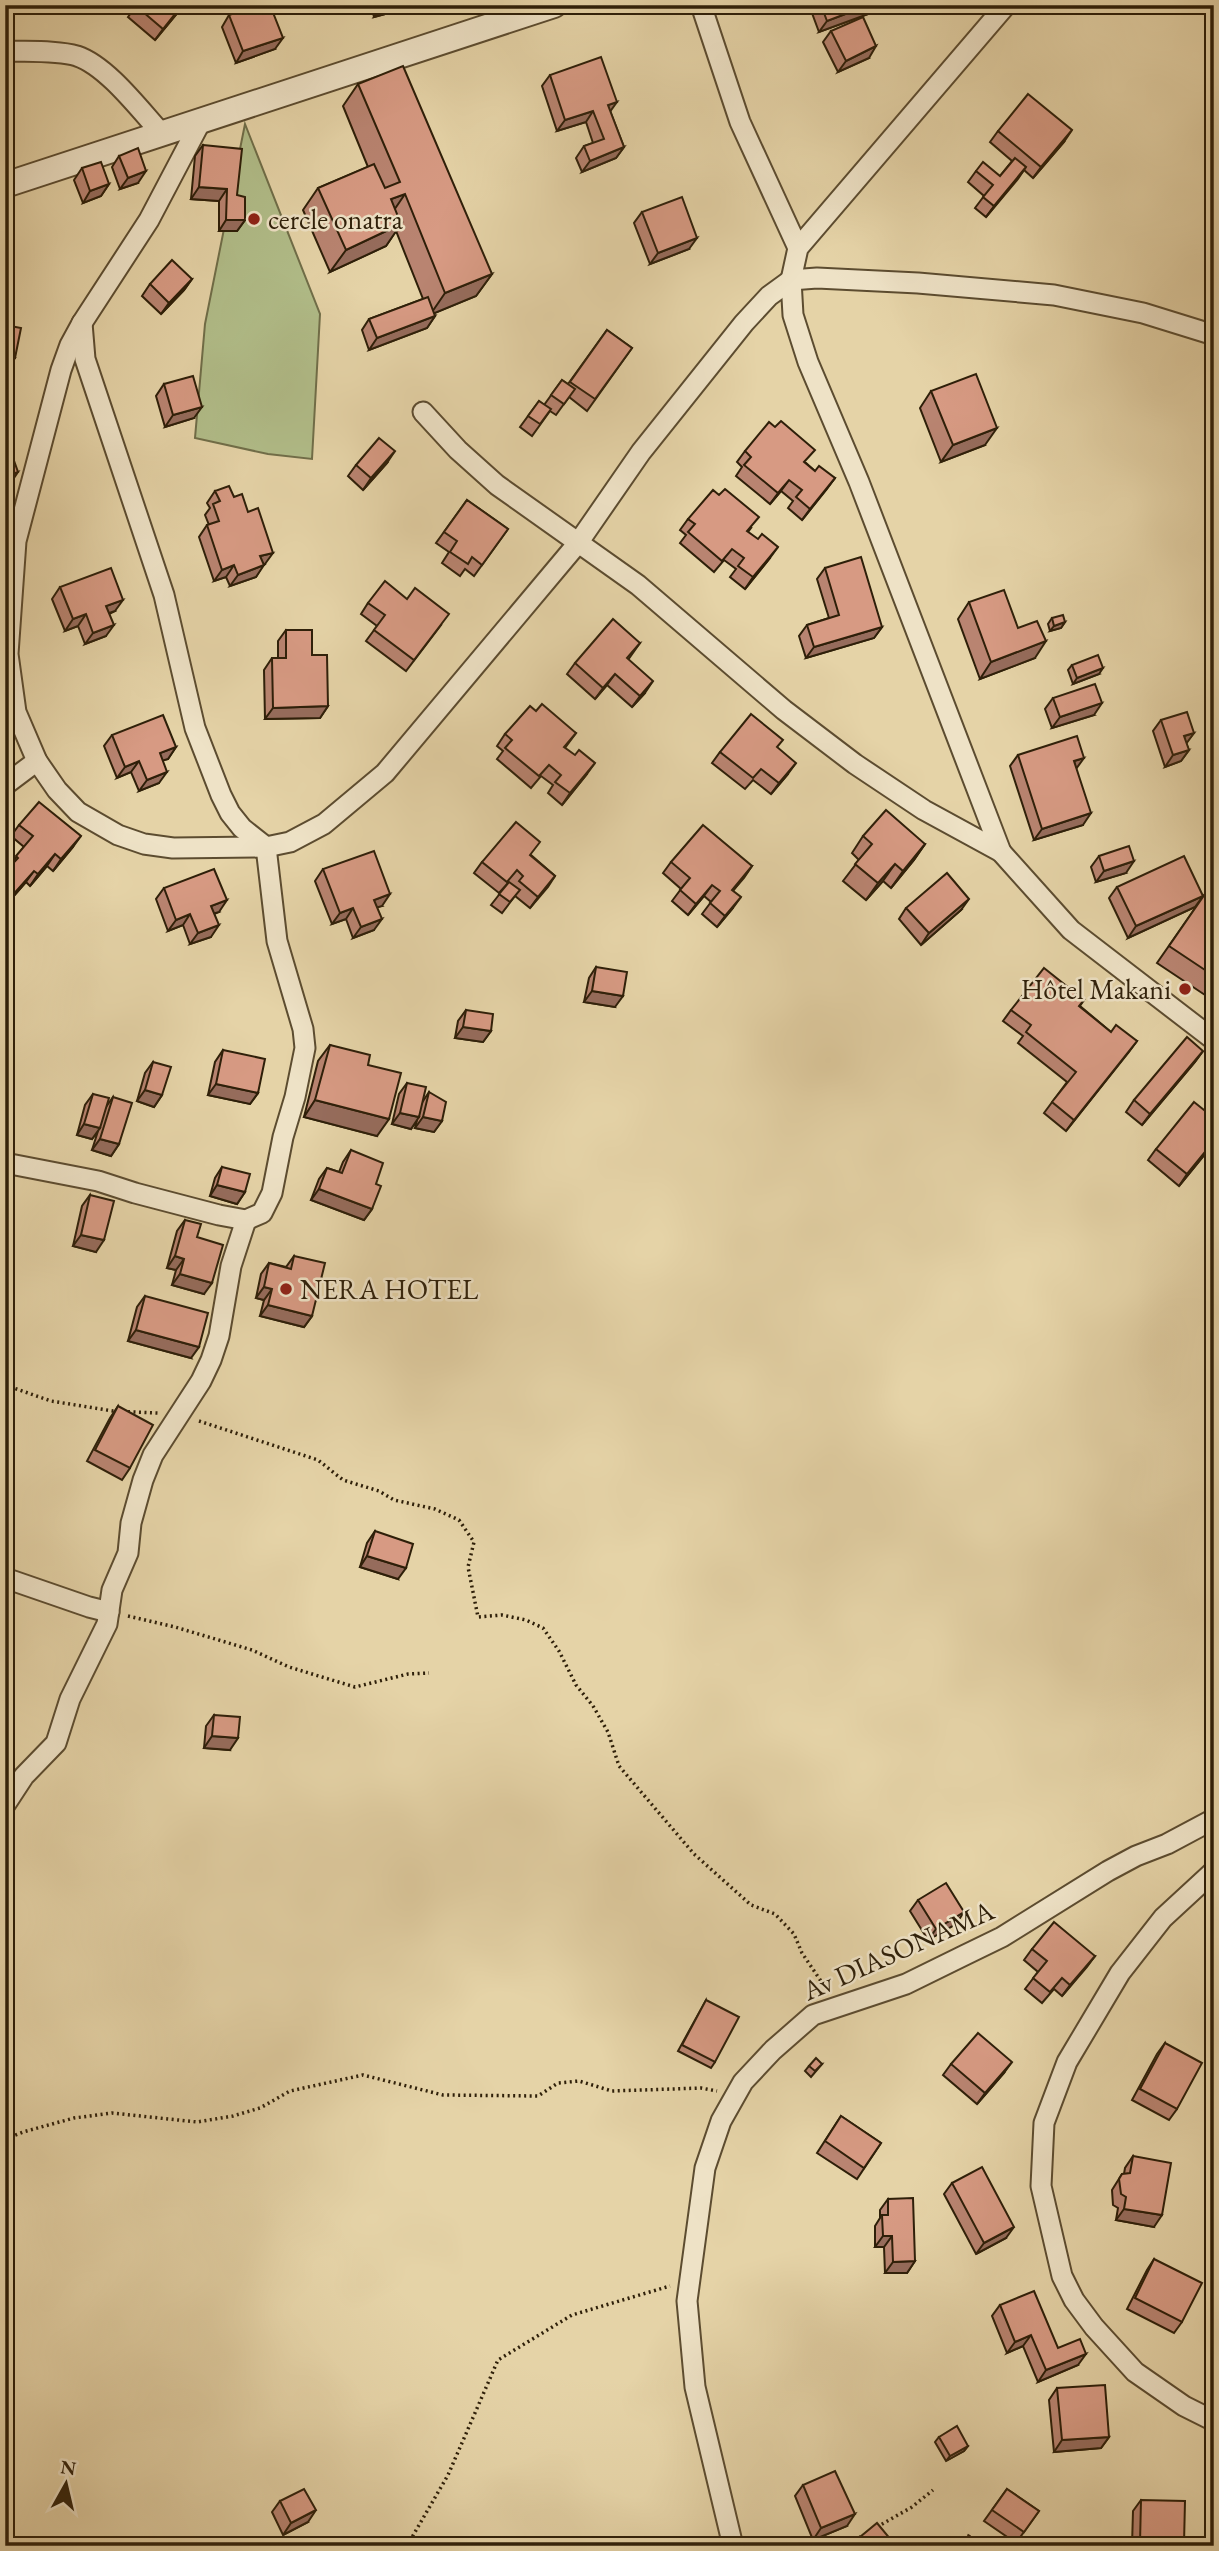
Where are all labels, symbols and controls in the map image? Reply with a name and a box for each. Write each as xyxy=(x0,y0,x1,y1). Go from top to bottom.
place label: cercle onatra xyxy=(268,201,404,237)
marker: cercle onatra xyxy=(246,211,262,227)
place label: Hôtel Makani xyxy=(1021,971,1171,1007)
marker: Hôtel Makani xyxy=(1177,981,1193,997)
place label: NERA HOTEL xyxy=(300,1271,479,1307)
marker: NERA HOTEL xyxy=(278,1281,294,1297)
street label: Av DIASONAMA xyxy=(796,1891,1000,2009)
north arrow xyxy=(32,2450,102,2520)
text: N xyxy=(59,2454,78,2481)

